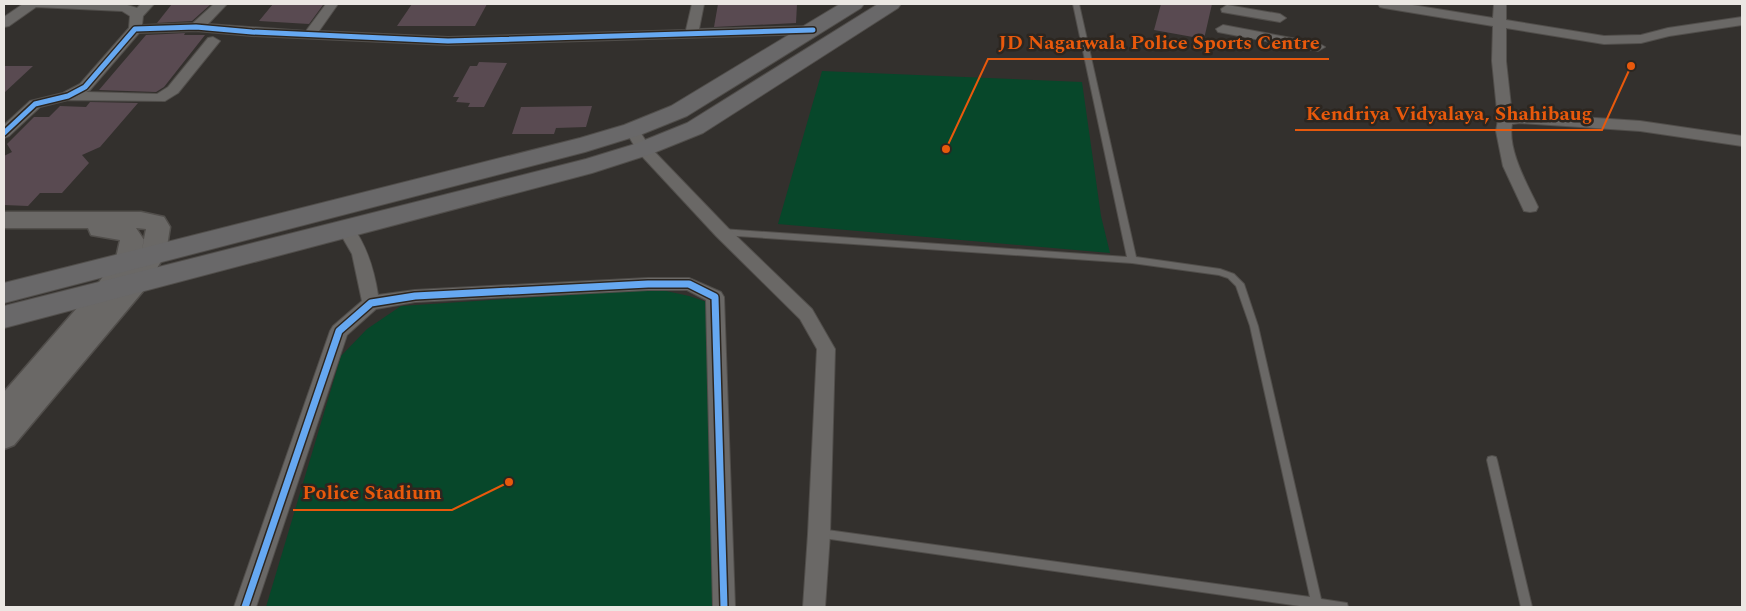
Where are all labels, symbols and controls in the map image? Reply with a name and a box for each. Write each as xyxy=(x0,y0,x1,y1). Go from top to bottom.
callout: JD Nagarwala Police Sports Centre xyxy=(988,24,1329,59)
text: JD Nagarwala Police Sports Centre xyxy=(998,28,1320,58)
callout: Kendriya Vidyalaya, Shahibaug xyxy=(1295,95,1602,130)
text: Kendriya Vidyalaya, Shahibaug xyxy=(1306,99,1592,129)
callout: Police Stadium xyxy=(293,475,452,510)
text: Police Stadium xyxy=(302,478,442,508)

